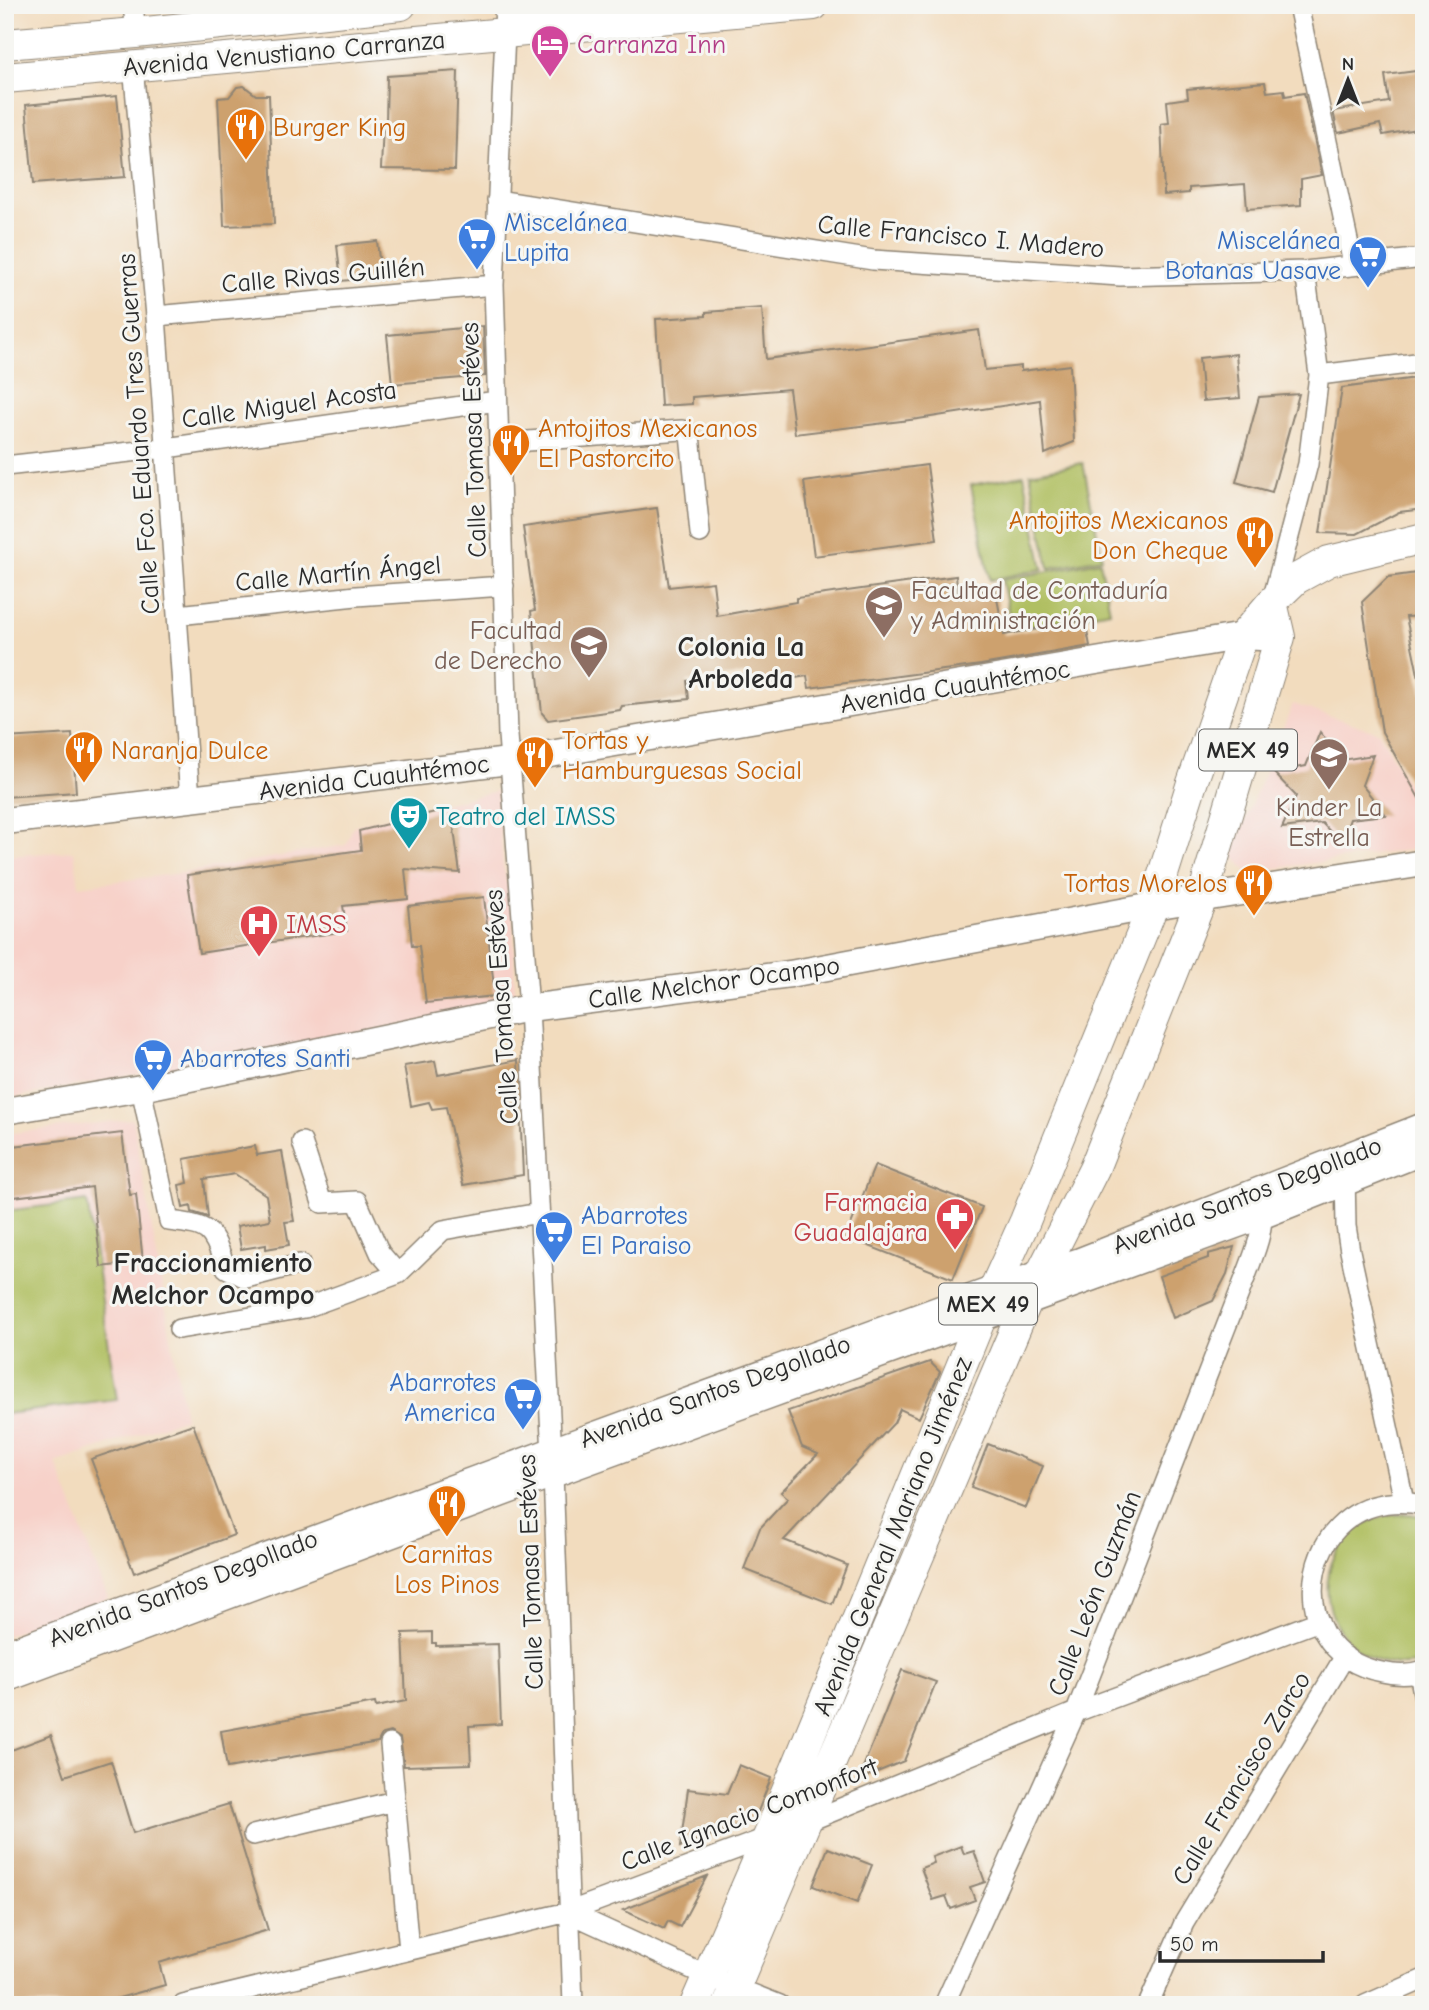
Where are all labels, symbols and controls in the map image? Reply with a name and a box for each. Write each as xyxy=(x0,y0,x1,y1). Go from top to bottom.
hotel icon: Carranza Inn xyxy=(529,23,571,78)
street label: Avenida Venustiano Carranza xyxy=(122,25,447,83)
place label: Carranza Inn xyxy=(577,30,726,60)
north arrow xyxy=(1314,46,1384,116)
text: N xyxy=(1342,53,1354,75)
restaurant icon: Burger King xyxy=(225,106,267,161)
place label: Burger King xyxy=(273,113,406,143)
place label: Miscelánea Lupita xyxy=(504,208,628,268)
street label: Calle Francisco I. Madero xyxy=(816,210,1106,264)
supermarket icon: Miscelánea Lupita xyxy=(456,216,498,271)
place label: Miscelánea Botanas Uasave xyxy=(1165,226,1341,286)
supermarket icon: Miscelánea Botanas Uasave xyxy=(1347,234,1389,289)
street label: Calle Rivas Guillén xyxy=(220,252,426,300)
street label: Calle Fco. Eduardo Tres Guerras xyxy=(111,253,167,615)
street label: Calle Tomasa Estéves xyxy=(455,322,493,558)
street label: Calle Miguel Acosta xyxy=(180,375,399,435)
place label: Antojitos Mexicanos El Pastorcito xyxy=(538,414,757,474)
restaurant icon: Antojitos Mexicanos El Pastorcito xyxy=(490,422,532,477)
place label: Antojitos Mexicanos Don Cheque xyxy=(1009,506,1228,566)
restaurant icon: Antojitos Mexicanos Don Cheque xyxy=(1234,514,1276,569)
street label: Calle Martín Ángel xyxy=(234,549,442,598)
place label: Facultad de Contaduría y Administración xyxy=(910,576,1168,636)
school or university icon: Facultad de Contaduría y Administración xyxy=(863,584,905,639)
place label: Facultad de Derecho xyxy=(434,616,562,676)
school or university icon: Facultad de Derecho xyxy=(568,624,610,679)
district label: Colonia La Arboleda xyxy=(677,631,805,695)
street label: Avenida Cuauhtémoc xyxy=(838,654,1072,720)
place label: Tortas y Hamburguesas Social xyxy=(562,726,802,786)
restaurant icon: Naranja Dulce xyxy=(63,729,105,784)
road number: MEX 49 xyxy=(1199,730,1297,770)
restaurant icon: Tortas y Hamburguesas Social xyxy=(514,734,556,789)
place label: Naranja Dulce xyxy=(111,736,268,766)
school or university icon: Kinder La Estrella xyxy=(1308,736,1350,791)
street label: Avenida Cuauhtémoc xyxy=(257,749,491,807)
place label: Kinder La Estrella xyxy=(1276,793,1382,853)
theatre icon: Teatro del IMSS xyxy=(388,795,430,850)
place label: Teatro del IMSS xyxy=(436,802,616,832)
restaurant icon: Tortas Morelos xyxy=(1233,862,1275,917)
place label: Tortas Morelos xyxy=(1064,869,1227,899)
street label: Calle Tomasa Estéves xyxy=(479,888,525,1125)
hospital icon: IMSS xyxy=(238,903,280,958)
place label: IMSS xyxy=(286,910,347,940)
street label: Calle Melchor Ocampo xyxy=(586,950,842,1016)
supermarket icon: Abarrotes Santi xyxy=(132,1037,174,1092)
place label: Abarrotes Santi xyxy=(180,1044,351,1074)
street label: Avenida Santos Degollado xyxy=(1109,1131,1386,1261)
place label: Farmacia Guadalajara xyxy=(794,1188,928,1248)
pharmacy icon: Farmacia Guadalajara xyxy=(934,1196,976,1251)
place label: Abarrotes El Paraiso xyxy=(581,1201,692,1261)
supermarket icon: Abarrotes El Paraiso xyxy=(533,1209,575,1264)
district label: Fraccionamiento Melchor Ocampo xyxy=(111,1247,315,1311)
road number: MEX 49 xyxy=(939,1284,1037,1324)
street label: Avenida Santos Degollado xyxy=(576,1329,855,1455)
street label: Avenida General Mariano Jiménez xyxy=(807,1353,979,1720)
place label: Abarrotes America xyxy=(389,1368,496,1428)
supermarket icon: Abarrotes America xyxy=(502,1376,544,1431)
street label: Calle Tomasa Estéves xyxy=(512,1454,550,1690)
restaurant icon: Carnitas Los Pinos xyxy=(426,1483,468,1538)
street label: Calle León Guzmán xyxy=(1042,1487,1148,1700)
street label: Avenida Santos Degollado xyxy=(45,1524,322,1654)
place label: Carnitas Los Pinos xyxy=(395,1540,499,1600)
street label: Calle Francisco Zarco xyxy=(1166,1666,1317,1891)
street label: Calle Ignacio Comonfort xyxy=(617,1751,884,1878)
scale bar xyxy=(1160,1919,1322,1963)
text: 50 m xyxy=(1170,1932,1219,1956)

